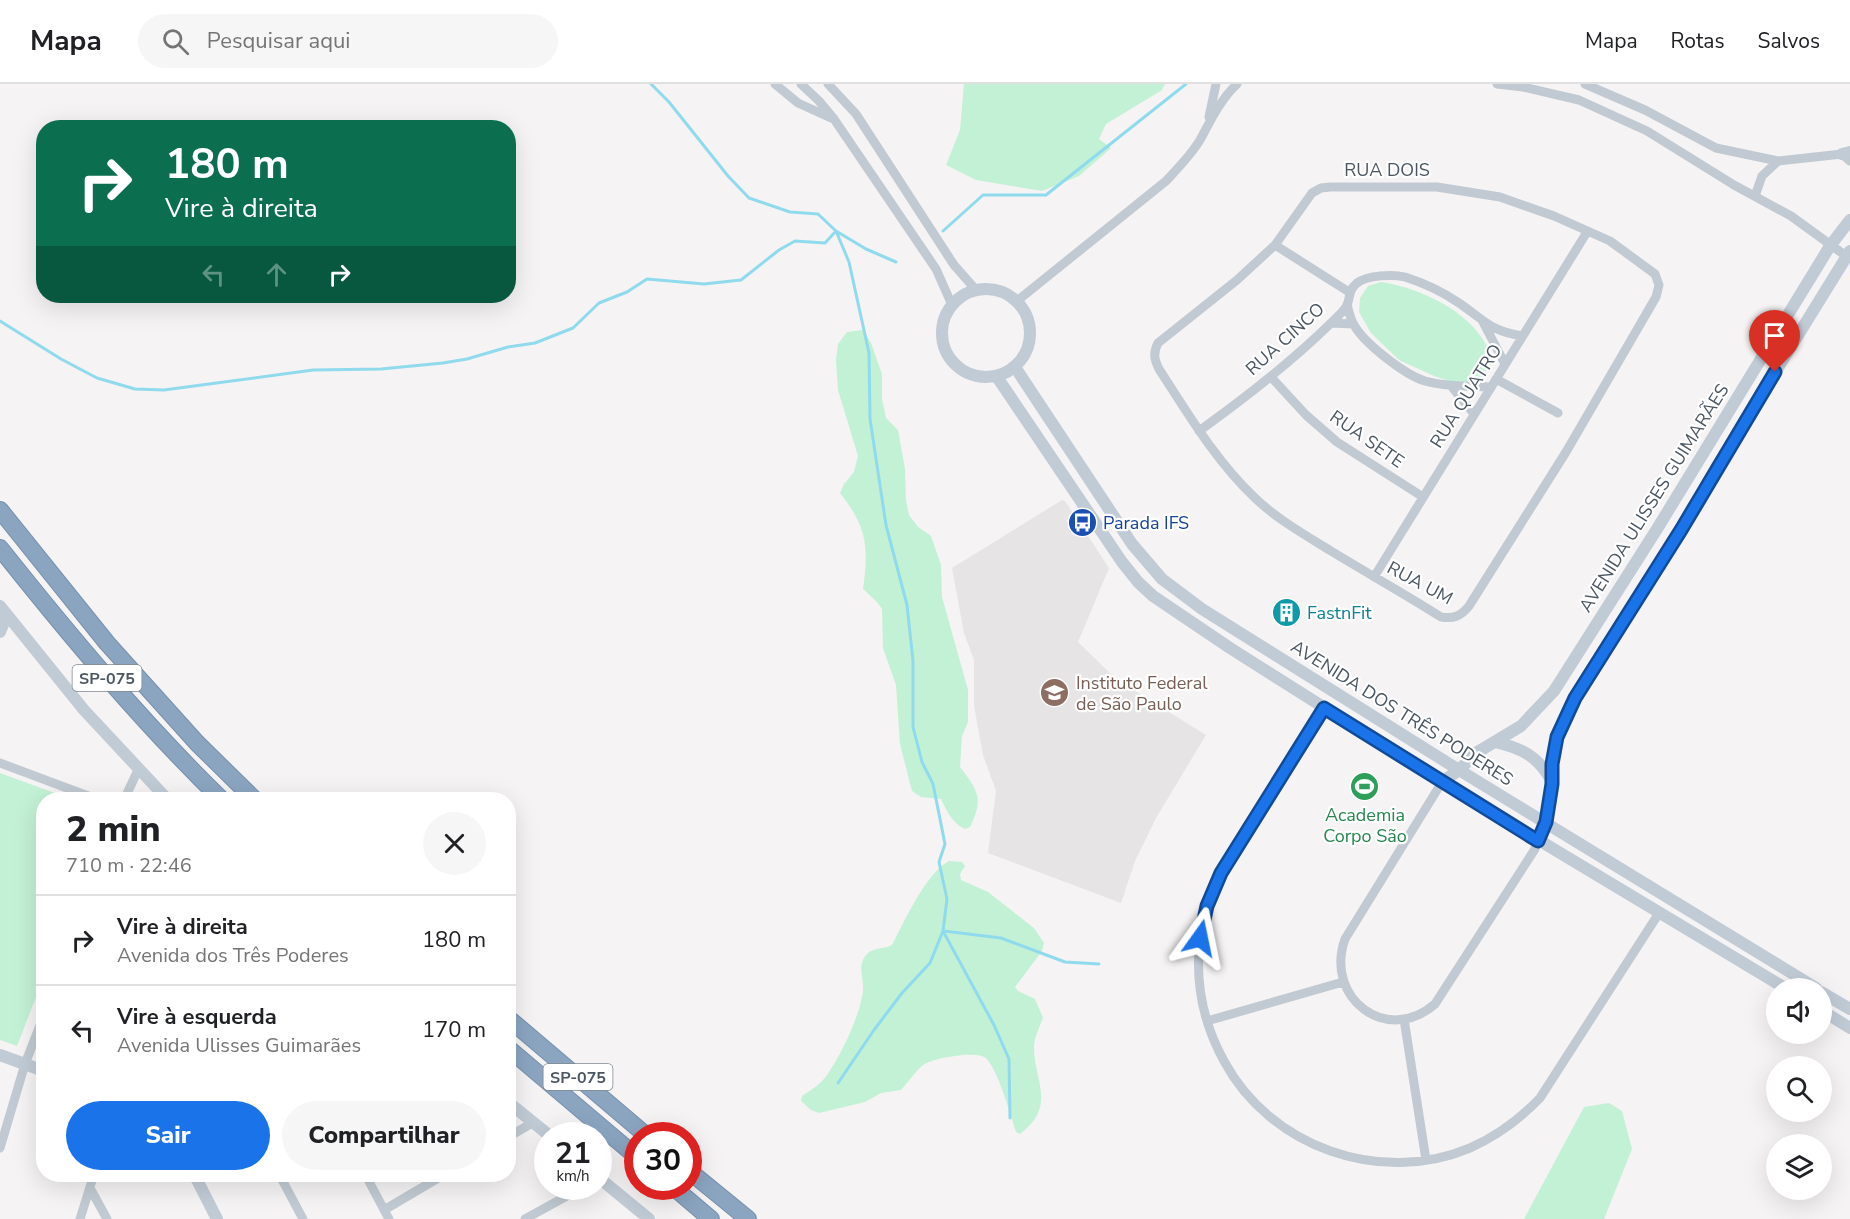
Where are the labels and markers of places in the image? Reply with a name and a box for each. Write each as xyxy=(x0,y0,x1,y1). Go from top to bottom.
pin xyxy=(1749,310,1800,372)
bus stop icon: Parada IFS xyxy=(1066,507,1098,539)
place label: Parada IFS xyxy=(1103,511,1189,535)
building icon: FastnFit xyxy=(1270,597,1302,629)
place label: FastnFit xyxy=(1307,601,1372,625)
place label: Instituto Federal de São Paulo xyxy=(1076,671,1208,716)
school or university icon: Instituto Federal de São Paulo xyxy=(1039,677,1071,709)
sports icon: Academia Corpo São xyxy=(1349,770,1381,802)
place label: Academia Corpo São xyxy=(1323,803,1407,848)

